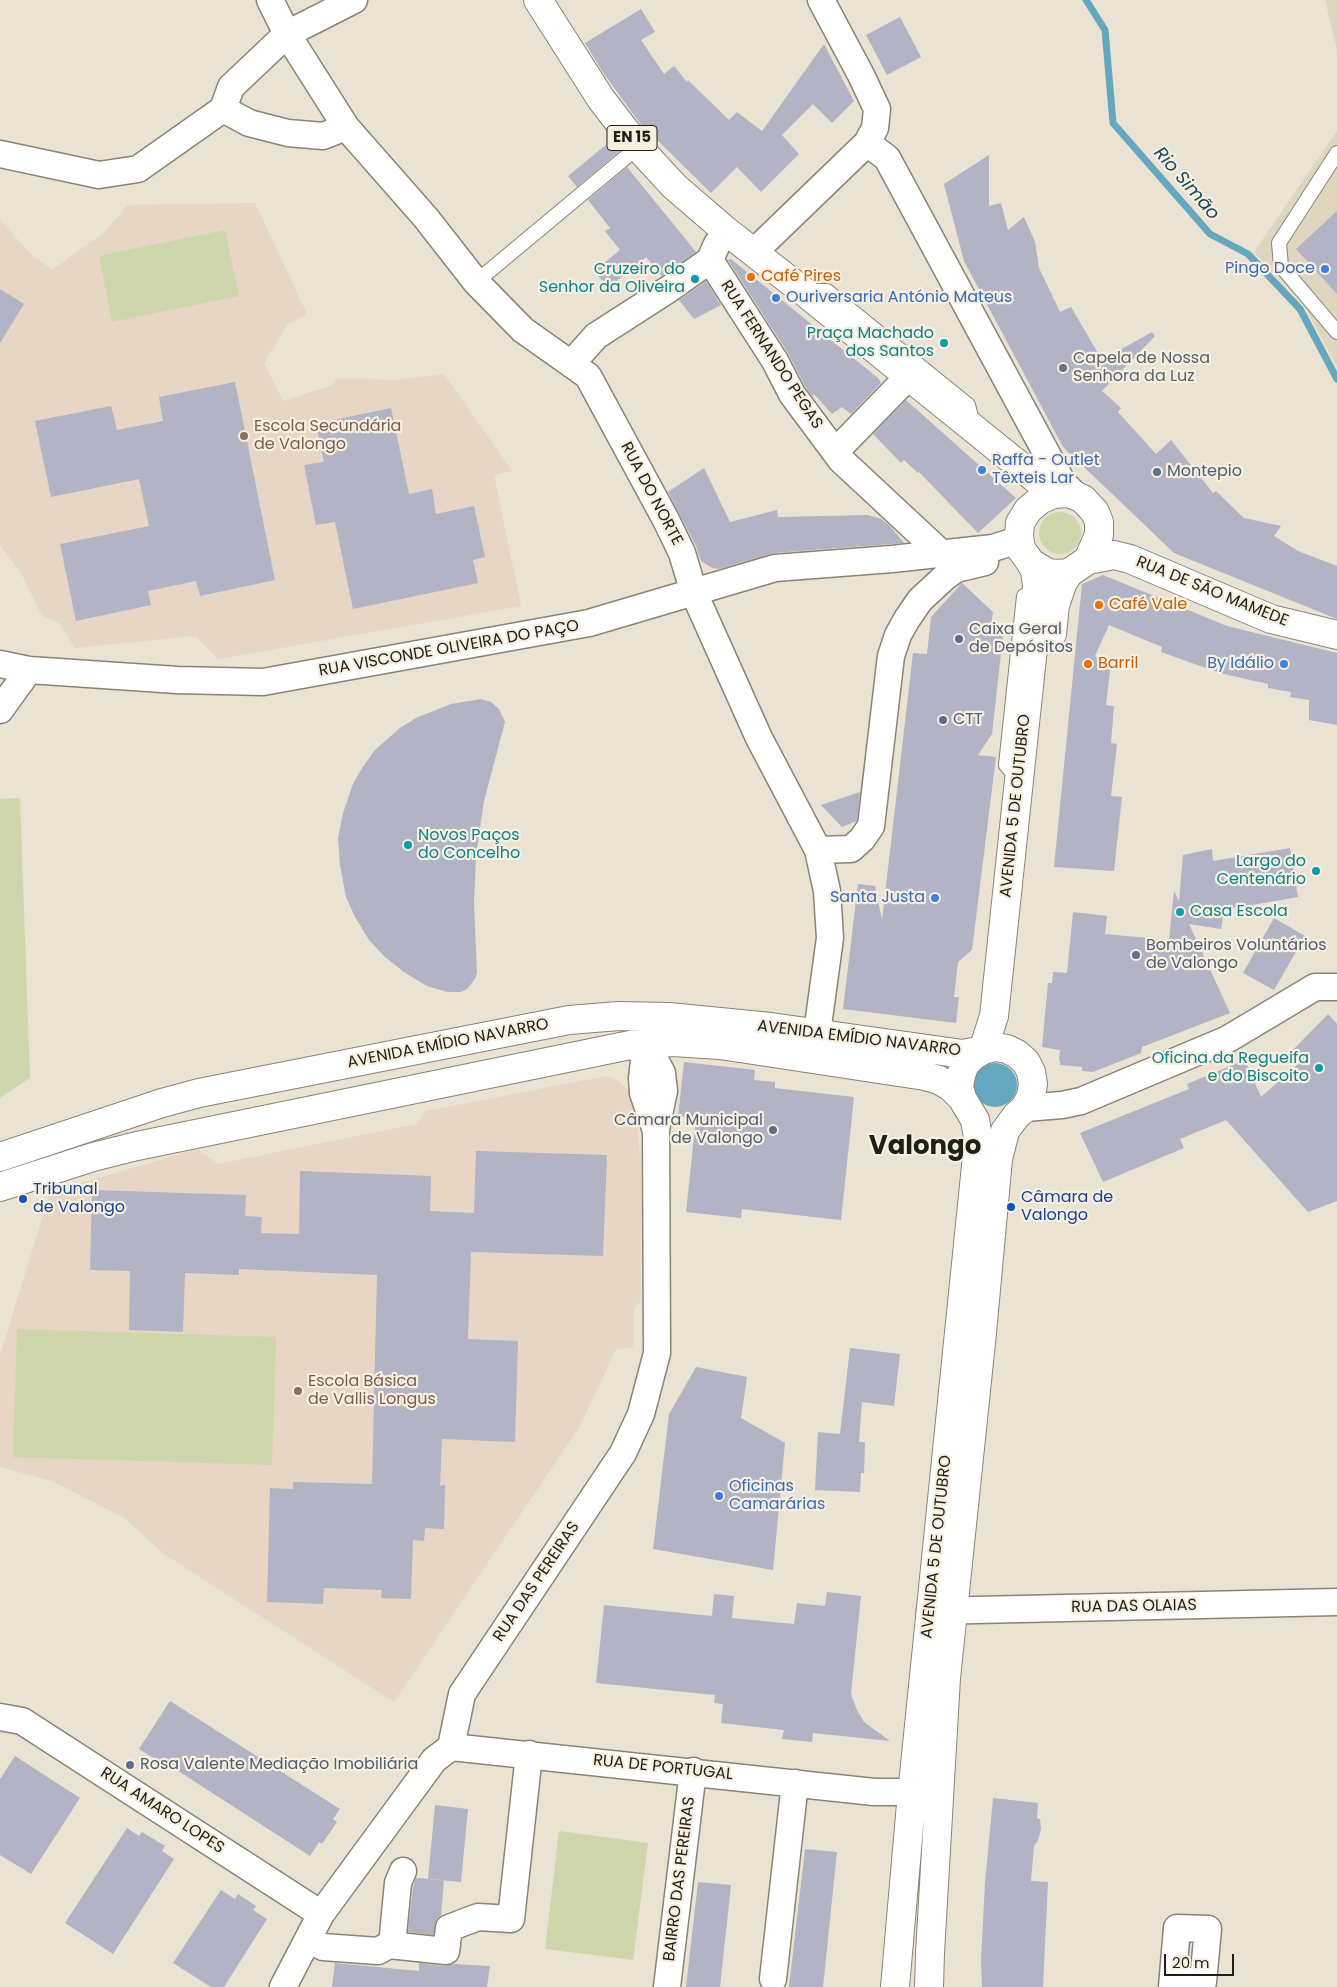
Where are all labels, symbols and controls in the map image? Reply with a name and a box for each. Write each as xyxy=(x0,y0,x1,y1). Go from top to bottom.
road number: EN 15 xyxy=(607,126,657,150)
water label: Rio Simão xyxy=(1149,143,1223,225)
place label: Pingo Doce xyxy=(1225,259,1315,279)
place label: Cruzeiro do Senhor da Oliveira xyxy=(539,260,685,298)
marker: Pingo Doce xyxy=(1319,263,1331,275)
place label: Café Pires xyxy=(761,267,841,287)
marker: Café Pires xyxy=(745,271,757,283)
marker: Cruzeiro do Senhor da Oliveira xyxy=(689,273,701,285)
street label: RUA FERNANDO PEGAS xyxy=(716,277,826,433)
place label: Ouriversaria António Mateus xyxy=(786,288,1012,308)
marker: Ouriversaria António Mateus xyxy=(770,292,782,304)
place label: Praça Machado dos Santos xyxy=(807,324,934,362)
marker: Praça Machado dos Santos xyxy=(938,337,950,349)
place label: Capela de Nossa Senhora da Luz xyxy=(1073,349,1210,387)
marker: Capela de Nossa Senhora da Luz xyxy=(1057,362,1069,374)
place label: Escola Secundária de Valongo xyxy=(254,417,401,455)
marker: Escola Secundária de Valongo xyxy=(238,430,250,442)
street label: RUA DO NORTE xyxy=(616,439,686,549)
place label: Raffa - Outlet Têxteis Lar xyxy=(992,451,1100,489)
place label: Montepio xyxy=(1167,462,1242,482)
marker: Raffa - Outlet Têxteis Lar xyxy=(976,464,988,476)
marker: Montepio xyxy=(1151,466,1163,478)
street label: RUA DE SÃO MAMEDE xyxy=(1133,553,1291,631)
place label: Café Vale xyxy=(1109,595,1187,615)
marker: Café Vale xyxy=(1093,599,1105,611)
street label: RUA VISCONDE OLIVEIRA DO PAÇO xyxy=(317,617,581,681)
place label: Caixa Geral de Depósitos xyxy=(969,620,1073,658)
marker: Caixa Geral de Depósitos xyxy=(953,633,965,645)
place label: Barril xyxy=(1098,654,1138,674)
place label: By Idálio xyxy=(1207,654,1274,674)
marker: Barril xyxy=(1082,658,1094,670)
marker: By Idálio xyxy=(1278,658,1290,670)
place label: CTT xyxy=(953,710,983,730)
street label: AVENIDA 5 DE OUTUBRO xyxy=(997,713,1035,899)
marker: CTT xyxy=(937,714,949,726)
place label: Novos Paços do Concelho xyxy=(418,826,520,864)
marker: Novos Paços do Concelho xyxy=(402,839,414,851)
place label: Largo do Centenário xyxy=(1217,852,1306,890)
marker: Largo do Centenário xyxy=(1310,865,1322,877)
place label: Santa Justa xyxy=(830,888,925,908)
marker: Santa Justa xyxy=(929,892,941,904)
place label: Casa Escola xyxy=(1190,902,1288,922)
marker: Casa Escola xyxy=(1174,906,1186,918)
place label: Bombeiros Voluntários de Valongo xyxy=(1146,936,1327,974)
marker: Bombeiros Voluntários de Valongo xyxy=(1130,949,1142,961)
street label: AVENIDA EMÍDIO NAVARRO xyxy=(346,1015,550,1073)
street label: AVENIDA EMÍDIO NAVARRO xyxy=(756,1017,962,1061)
place label: Oficina da Regueifa e do Biscoito xyxy=(1152,1049,1309,1087)
marker: Oficina da Regueifa e do Biscoito xyxy=(1313,1062,1325,1074)
place label: Câmara Municipal de Valongo xyxy=(614,1111,763,1149)
marker: Câmara Municipal de Valongo xyxy=(767,1124,779,1136)
district label: Valongo xyxy=(869,1131,981,1163)
place label: Tribunal de Valongo xyxy=(33,1180,125,1218)
place label: Câmara de Valongo xyxy=(1021,1188,1113,1226)
marker: Tribunal de Valongo xyxy=(17,1193,29,1205)
marker: Câmara de Valongo xyxy=(1005,1201,1017,1213)
place label: Escola Básica de Vallis Longus xyxy=(308,1372,436,1410)
marker: Escola Básica de Vallis Longus xyxy=(292,1385,304,1397)
street label: AVENIDA 5 DE OUTUBRO xyxy=(918,1454,956,1640)
place label: Oficinas Camarárias xyxy=(729,1477,825,1515)
marker: Oficinas Camarárias xyxy=(713,1490,725,1502)
street label: RUA DAS PEREIRAS xyxy=(490,1518,584,1646)
street label: RUA DAS OLAIAS xyxy=(1071,1596,1197,1618)
street label: RUA DE PORTUGAL xyxy=(592,1751,734,1785)
place label: Rosa Valente Mediação Imobiliária xyxy=(140,1755,418,1775)
marker: Rosa Valente Mediação Imobiliária xyxy=(124,1759,136,1771)
street label: RUA AMARO LOPES xyxy=(96,1764,228,1858)
street label: BAIRRO DAS PEREIRAS xyxy=(660,1796,700,1962)
scale bar xyxy=(1167,1944,1237,1976)
text: 20 m xyxy=(1172,1952,1210,1973)

